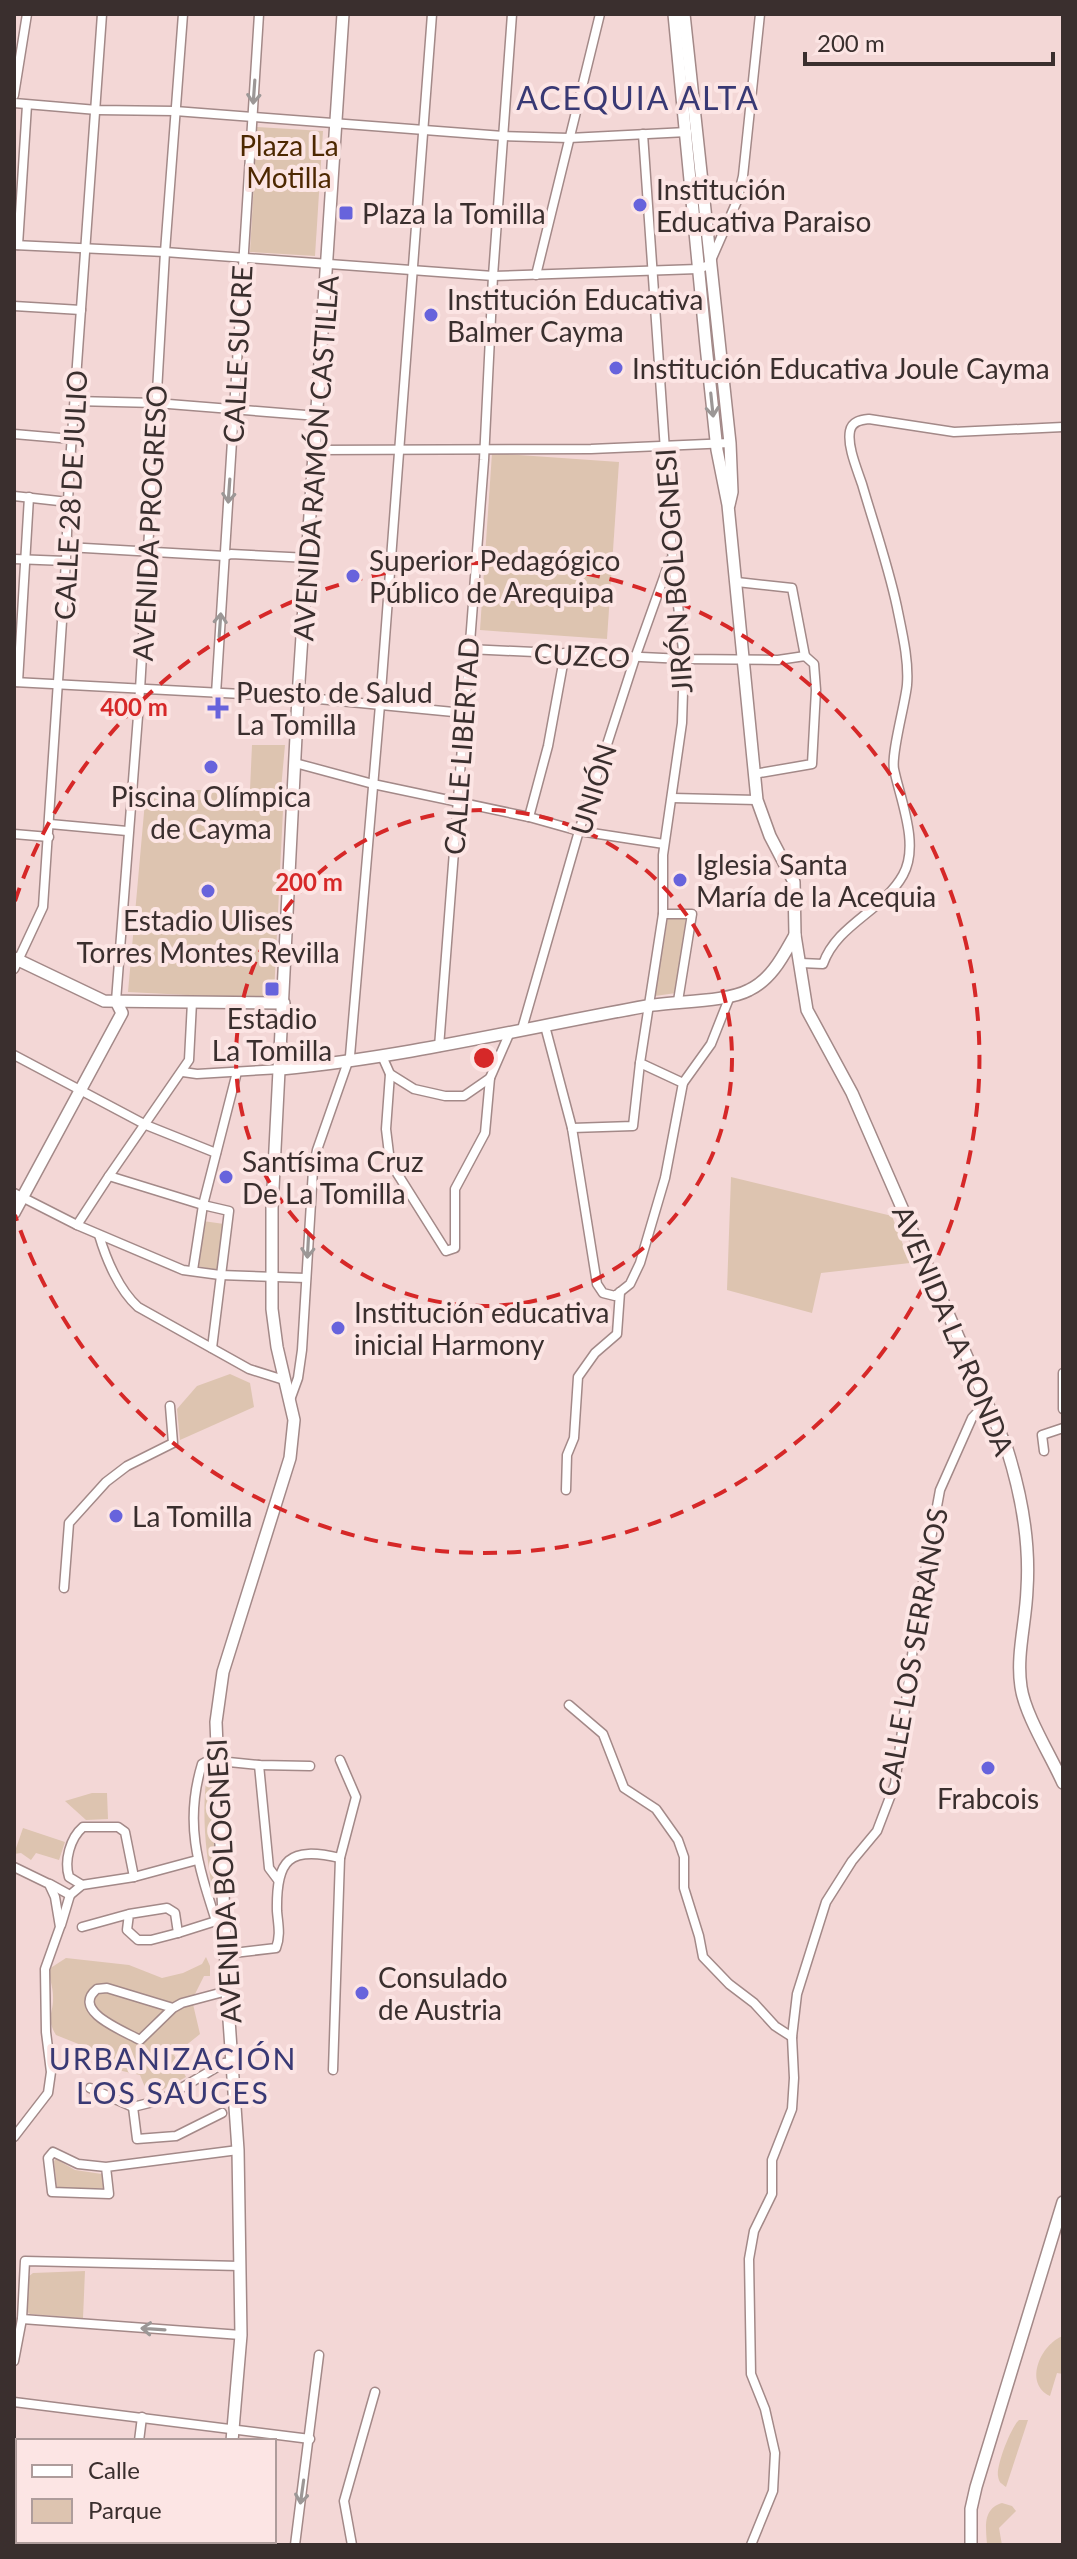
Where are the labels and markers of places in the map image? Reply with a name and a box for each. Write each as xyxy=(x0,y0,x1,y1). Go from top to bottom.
place label: Institución Educativa Paraiso xyxy=(656,172,871,238)
place label: Plaza la Tomilla xyxy=(362,196,546,230)
marker: Institución Educativa Paraiso xyxy=(631,196,649,214)
marker: Plaza la Tomilla xyxy=(337,204,355,222)
place label: Institución Educativa Balmer Cayma xyxy=(447,282,703,348)
marker: Institución Educativa Balmer Cayma xyxy=(422,306,440,324)
place label: Institución Educativa Joule Cayma xyxy=(632,351,1050,385)
marker: Institución Educativa Joule Cayma xyxy=(607,359,625,377)
place label: Superior Pedagógico Público de Arequipa xyxy=(369,543,620,609)
marker: Superior Pedagógico Público de Arequipa xyxy=(344,567,362,585)
place label: Puesto de Salud La Tomilla xyxy=(236,675,433,741)
marker: Puesto de Salud La Tomilla xyxy=(207,697,229,719)
marker: Piscina Olímpica de Cayma xyxy=(202,758,220,776)
place label: Piscina Olímpica de Cayma xyxy=(111,779,311,845)
place label: Iglesia Santa María de la Acequia xyxy=(696,847,936,913)
marker: Iglesia Santa María de la Acequia xyxy=(671,871,689,889)
marker: Estadio Ulises Torres Montes Revilla xyxy=(199,882,217,900)
place label: Estadio Ulises Torres Montes Revilla xyxy=(76,903,340,969)
marker: Estadio La Tomilla xyxy=(263,980,281,998)
place label: Estadio La Tomilla xyxy=(212,1001,332,1067)
centre of rings xyxy=(470,1044,498,1072)
place label: Santísima Cruz De La Tomilla xyxy=(242,1144,424,1210)
marker: Santísima Cruz De La Tomilla xyxy=(217,1168,235,1186)
place label: Institución educativa inicial Harmony xyxy=(354,1295,610,1361)
marker: Institución educativa inicial Harmony xyxy=(329,1319,347,1337)
place label: La Tomilla xyxy=(132,1499,253,1533)
marker: La Tomilla xyxy=(107,1507,125,1525)
marker: Frabcois xyxy=(979,1759,997,1777)
place label: Frabcois xyxy=(937,1781,1039,1815)
place label: Consulado de Austria xyxy=(378,1960,508,2026)
marker: Consulado de Austria xyxy=(353,1984,371,2002)

